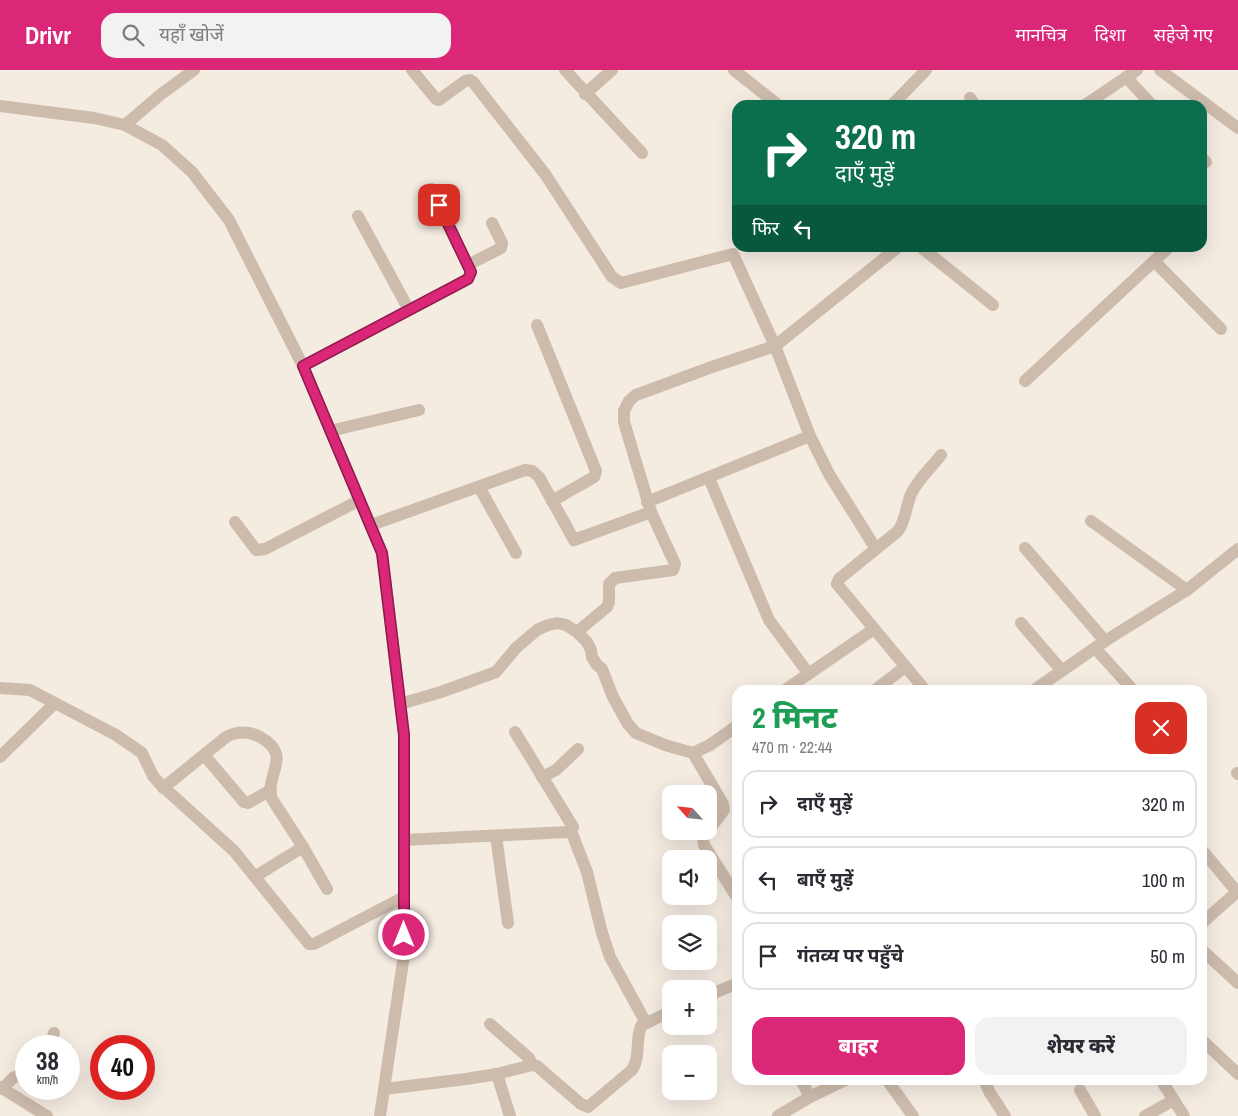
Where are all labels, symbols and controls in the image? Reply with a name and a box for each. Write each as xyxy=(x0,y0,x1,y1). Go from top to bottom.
search box xyxy=(101,13,451,58)
text: Drivr xyxy=(25,19,71,51)
icon: search xyxy=(119,21,147,49)
text: यहाँ खोजें xyxy=(159,21,224,47)
text: मानचित्र xyxy=(1015,22,1067,47)
text: दिशा xyxy=(1095,22,1126,47)
text: सहेजे गए xyxy=(1154,22,1213,47)
text: 320 m xyxy=(835,113,916,160)
icon: right xyxy=(752,120,817,185)
text: दाएँ मुड़ें xyxy=(835,158,895,188)
pin xyxy=(418,184,460,226)
icon: arrive xyxy=(425,191,453,219)
text: फिर xyxy=(752,215,779,241)
icon: left xyxy=(789,215,817,243)
text: 2 मिनट xyxy=(752,697,837,737)
button: close xyxy=(1135,702,1187,754)
text: 470 m · 22:44 xyxy=(752,736,832,758)
north arrow xyxy=(662,785,718,840)
map controls xyxy=(662,785,717,1100)
icon: right xyxy=(754,790,782,818)
text: दाएँ मुड़ें xyxy=(797,790,852,816)
text: 320 m xyxy=(1142,791,1185,817)
button: sound xyxy=(662,850,717,905)
icon: left xyxy=(754,866,782,894)
text: बाएँ मुड़ें xyxy=(797,866,853,892)
text: 100 m xyxy=(1142,867,1185,893)
position arrow xyxy=(377,908,429,960)
button: layers xyxy=(662,915,717,970)
icon: arrive xyxy=(754,942,782,970)
text: गंतव्य पर पहुँचे xyxy=(797,942,903,968)
text: 50 m xyxy=(1150,943,1185,969)
button: + xyxy=(662,980,717,1035)
button: बाहर xyxy=(752,1017,965,1075)
button: शेयर करें xyxy=(975,1017,1187,1075)
speed limit sign: 40 xyxy=(90,1035,155,1100)
text: 38 xyxy=(36,1044,59,1078)
button: − xyxy=(662,1045,717,1100)
text: km/h xyxy=(37,1072,58,1088)

